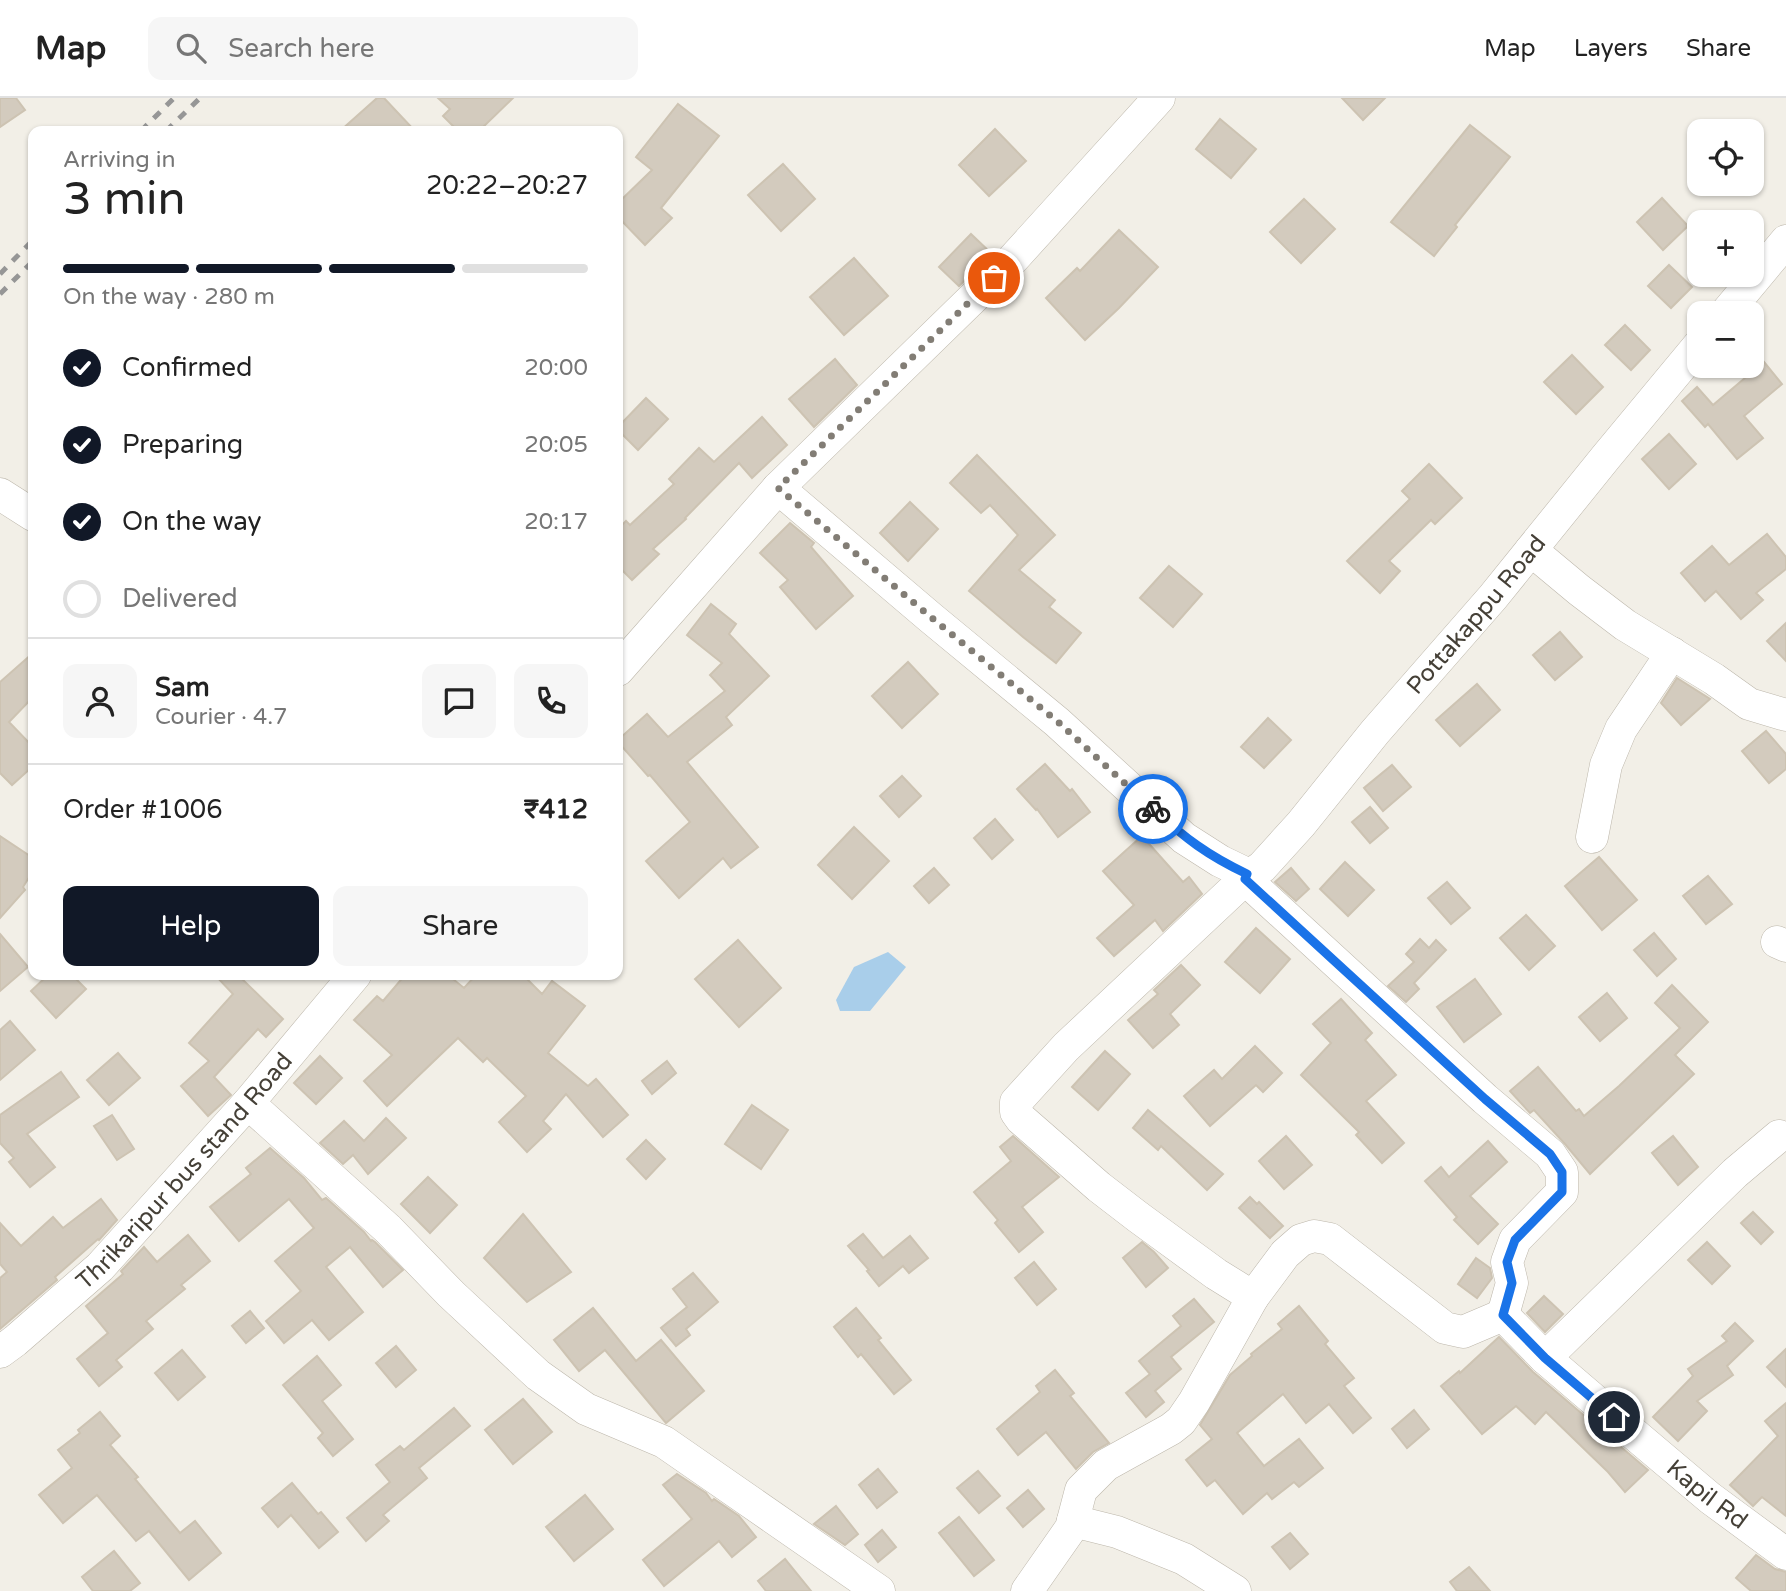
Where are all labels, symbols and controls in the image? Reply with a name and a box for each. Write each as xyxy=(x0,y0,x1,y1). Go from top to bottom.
search box xyxy=(148,17,638,80)
text: Map xyxy=(35,29,106,68)
icon: search xyxy=(172,29,210,67)
text: Search here xyxy=(228,33,374,64)
text: Map xyxy=(1484,34,1536,63)
text: Layers xyxy=(1574,34,1648,63)
text: Share xyxy=(1686,34,1751,63)
map controls xyxy=(1687,119,1764,378)
button: locate xyxy=(1687,119,1764,196)
text: Arriving in xyxy=(63,146,176,174)
text: 20:22–20:27 xyxy=(426,170,588,201)
text: 3 min xyxy=(63,172,186,227)
button: + xyxy=(1687,210,1764,287)
pin xyxy=(964,248,1024,308)
icon: bag xyxy=(975,259,1013,297)
text: On the way · 280 m xyxy=(63,283,275,311)
button: − xyxy=(1687,301,1764,378)
icon: check xyxy=(63,349,101,387)
text: Confirmed xyxy=(122,352,252,383)
text: 20:00 xyxy=(524,354,588,382)
icon: check xyxy=(63,426,101,464)
text: Preparing xyxy=(122,429,243,460)
text: 20:05 xyxy=(524,431,588,459)
icon: check xyxy=(63,503,101,541)
text: On the way xyxy=(122,506,262,537)
text: 20:17 xyxy=(524,508,588,536)
street label: Pottakappu Road xyxy=(1401,529,1552,700)
text: Delivered xyxy=(122,583,238,614)
button: person xyxy=(63,664,137,738)
button: chat xyxy=(422,664,496,738)
button: phone xyxy=(514,664,588,738)
text: Sam xyxy=(155,672,210,703)
text: Courier · 4.7 xyxy=(155,703,288,731)
courier xyxy=(1118,774,1188,844)
icon: bike xyxy=(1134,790,1172,828)
text: Order #1006 xyxy=(63,794,223,825)
text: ₹412 xyxy=(524,794,588,825)
button: Help xyxy=(63,886,319,966)
button: Share xyxy=(333,886,588,966)
street label: Thrikaripur bus stand Road xyxy=(71,1047,299,1296)
pin xyxy=(1584,1387,1644,1447)
icon: home xyxy=(1595,1398,1633,1436)
street label: Kapil Rd xyxy=(1661,1454,1753,1536)

